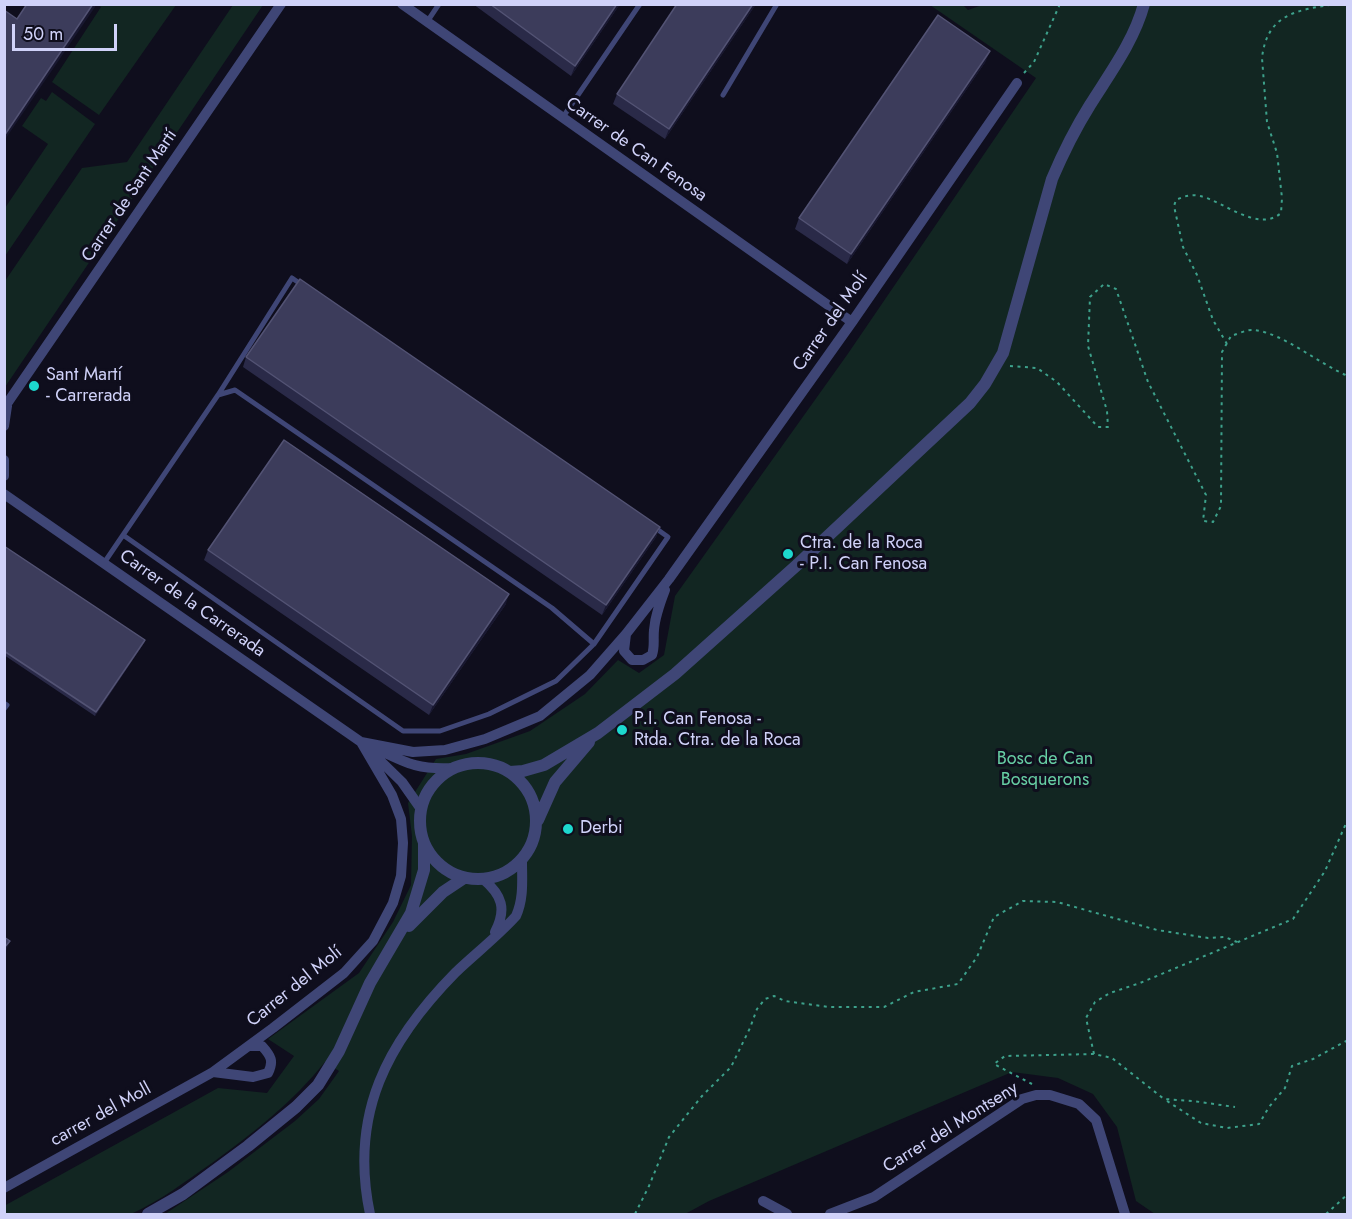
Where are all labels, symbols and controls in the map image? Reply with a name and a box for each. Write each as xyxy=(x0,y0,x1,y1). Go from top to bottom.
scale bar xyxy=(15,12,120,50)
text: 50 m xyxy=(23,21,63,47)
street label: Carrer de Can Fenosa xyxy=(561,93,711,207)
street label: Carrer de Sant Martí xyxy=(78,126,182,266)
street label: Carrer del Molí xyxy=(789,268,873,376)
place label: Sant Martí - Carrerada xyxy=(46,365,131,407)
marker: Sant Martí - Carrerada xyxy=(27,379,41,393)
place label: Ctra. de la Roca - P.I. Can Fenosa xyxy=(800,533,927,576)
street label: Carrer de la Carrerada xyxy=(115,546,269,662)
marker: Ctra. de la Roca - P.I. Can Fenosa xyxy=(781,547,795,561)
place label: P.I. Can Fenosa - Rtda. Ctra. de la Roca xyxy=(634,709,801,752)
marker: P.I. Can Fenosa - Rtda. Ctra. de la Roca xyxy=(615,723,629,737)
park label: Bosc de Can Bosquerons xyxy=(997,749,1093,792)
place label: Derbi xyxy=(580,818,623,840)
marker: Derbi xyxy=(561,822,575,836)
street label: Carrer del Molí xyxy=(243,942,347,1032)
street label: carrer del Moll xyxy=(47,1078,155,1152)
street label: Carrer del Montseny xyxy=(880,1078,1022,1178)

